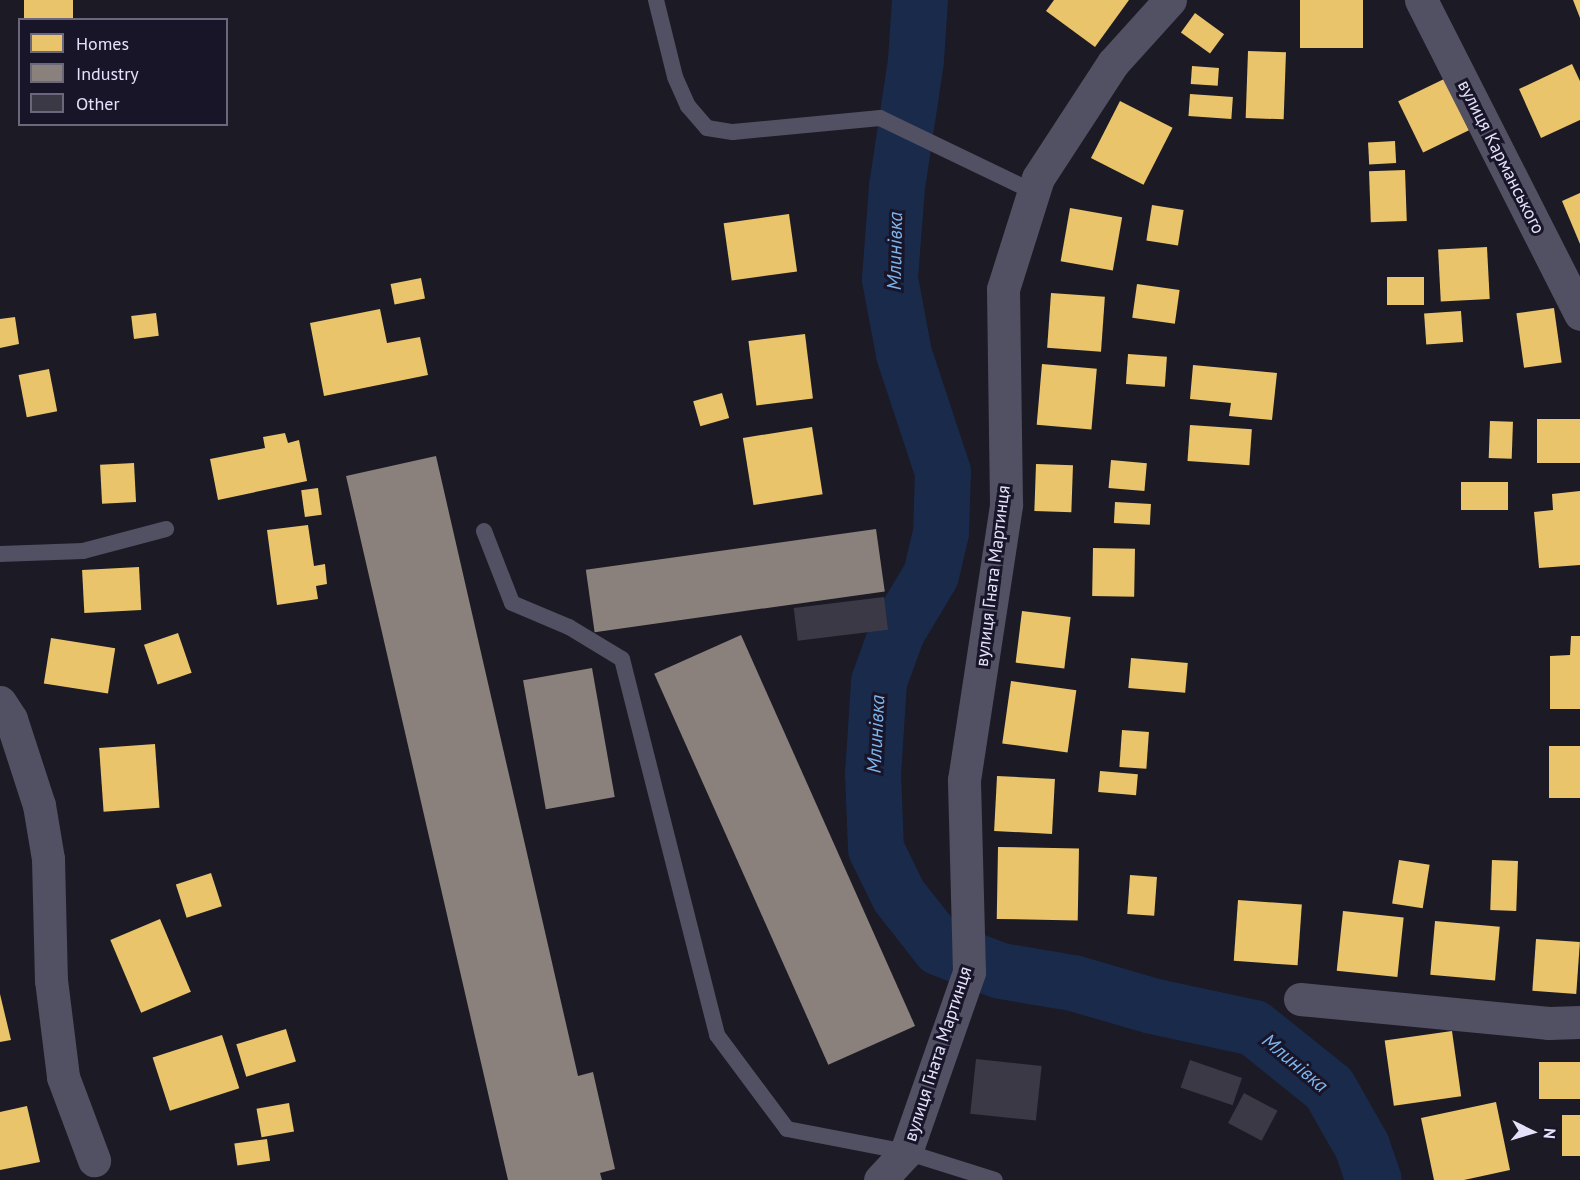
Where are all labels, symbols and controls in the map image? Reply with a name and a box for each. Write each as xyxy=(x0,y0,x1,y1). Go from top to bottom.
legend xyxy=(18,18,228,126)
text: Homes xyxy=(76,32,129,55)
text: Industry xyxy=(76,62,139,85)
street label: вулиця Карманського xyxy=(1453,77,1549,237)
text: Other xyxy=(76,92,120,115)
water label: Млинівка xyxy=(882,212,908,290)
street label: вулиця Гната Мартинця xyxy=(971,484,1015,668)
water label: Млинівка xyxy=(862,694,890,774)
street label: вулиця Гната Мартинця xyxy=(900,964,976,1144)
water label: Млинівка xyxy=(1257,1029,1333,1097)
north arrow xyxy=(1502,1102,1562,1162)
text: N xyxy=(1540,1127,1560,1140)

